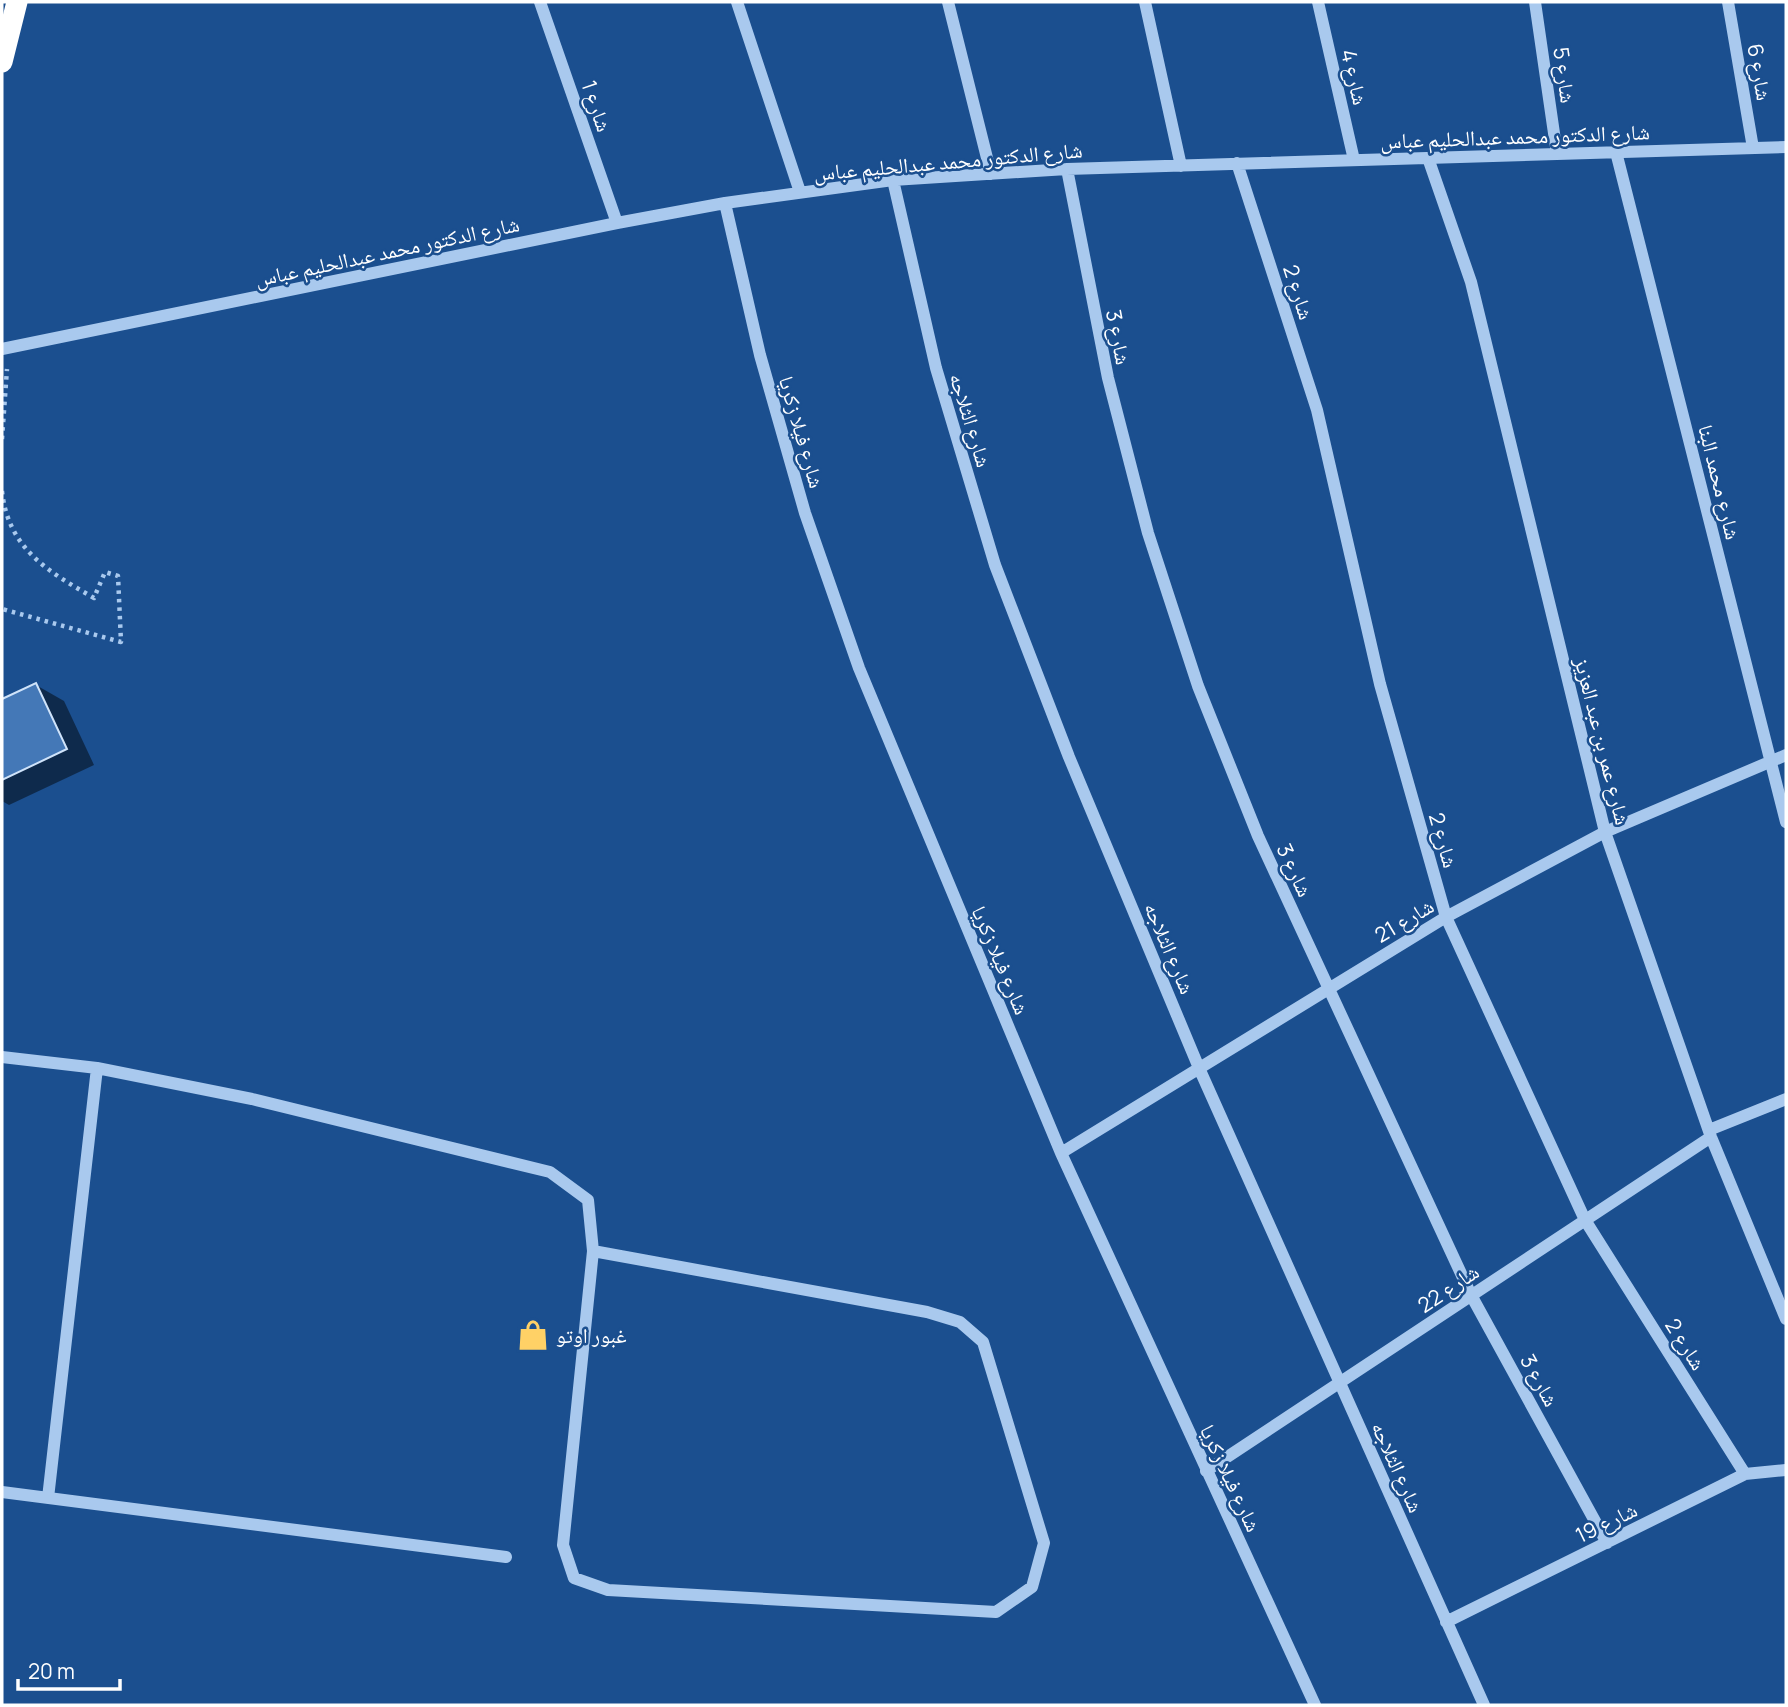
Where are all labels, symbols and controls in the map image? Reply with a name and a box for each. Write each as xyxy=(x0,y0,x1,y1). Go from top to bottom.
street label: شارع 6 xyxy=(1741,41,1779,103)
street label: شارع 5 xyxy=(1547,45,1583,105)
street label: شارع 4 xyxy=(1335,46,1375,108)
street label: شارع 1 xyxy=(575,77,619,135)
street label: شارع الدكتور محمد عبدالحليم عباس xyxy=(1380,117,1650,156)
street label: شارع الدكتور محمد عبدالحليم عباس xyxy=(812,135,1084,188)
street label: شارع الدكتور محمد عبدالحليم عباس xyxy=(252,209,522,294)
street label: شارع 2 xyxy=(1277,261,1321,323)
street label: شارع 3 xyxy=(1100,307,1138,367)
street label: شارع الثلاجه xyxy=(943,370,999,470)
street label: شارع فيلا زكريا xyxy=(773,373,831,491)
street label: شارع محمد البنا xyxy=(1692,422,1748,542)
street label: شارع عمر بن عبد العزيز xyxy=(1568,653,1637,828)
street label: شارع 2 xyxy=(1423,809,1465,871)
street label: شارع 3 xyxy=(1271,839,1319,901)
street label: شارع 21 xyxy=(1369,891,1439,949)
street label: شارع الثلاجه xyxy=(1138,898,1202,998)
street label: شارع فيلا زكريا xyxy=(966,901,1036,1019)
street label: شارع 22 xyxy=(1412,1257,1484,1319)
street label: شارع 2 xyxy=(1659,1313,1713,1375)
shop icon: غبور اوتو xyxy=(516,1318,550,1352)
place label: غبور اوتو xyxy=(556,1321,627,1349)
street label: شارع 3 xyxy=(1514,1349,1566,1411)
street label: شارع الثلاجه xyxy=(1366,1417,1430,1517)
street label: شارع فيلا زكريا xyxy=(1194,1420,1268,1536)
street label: شارع 19 xyxy=(1570,1495,1642,1549)
scale bar xyxy=(18,1648,119,1692)
text: 20 m xyxy=(28,1657,75,1685)

